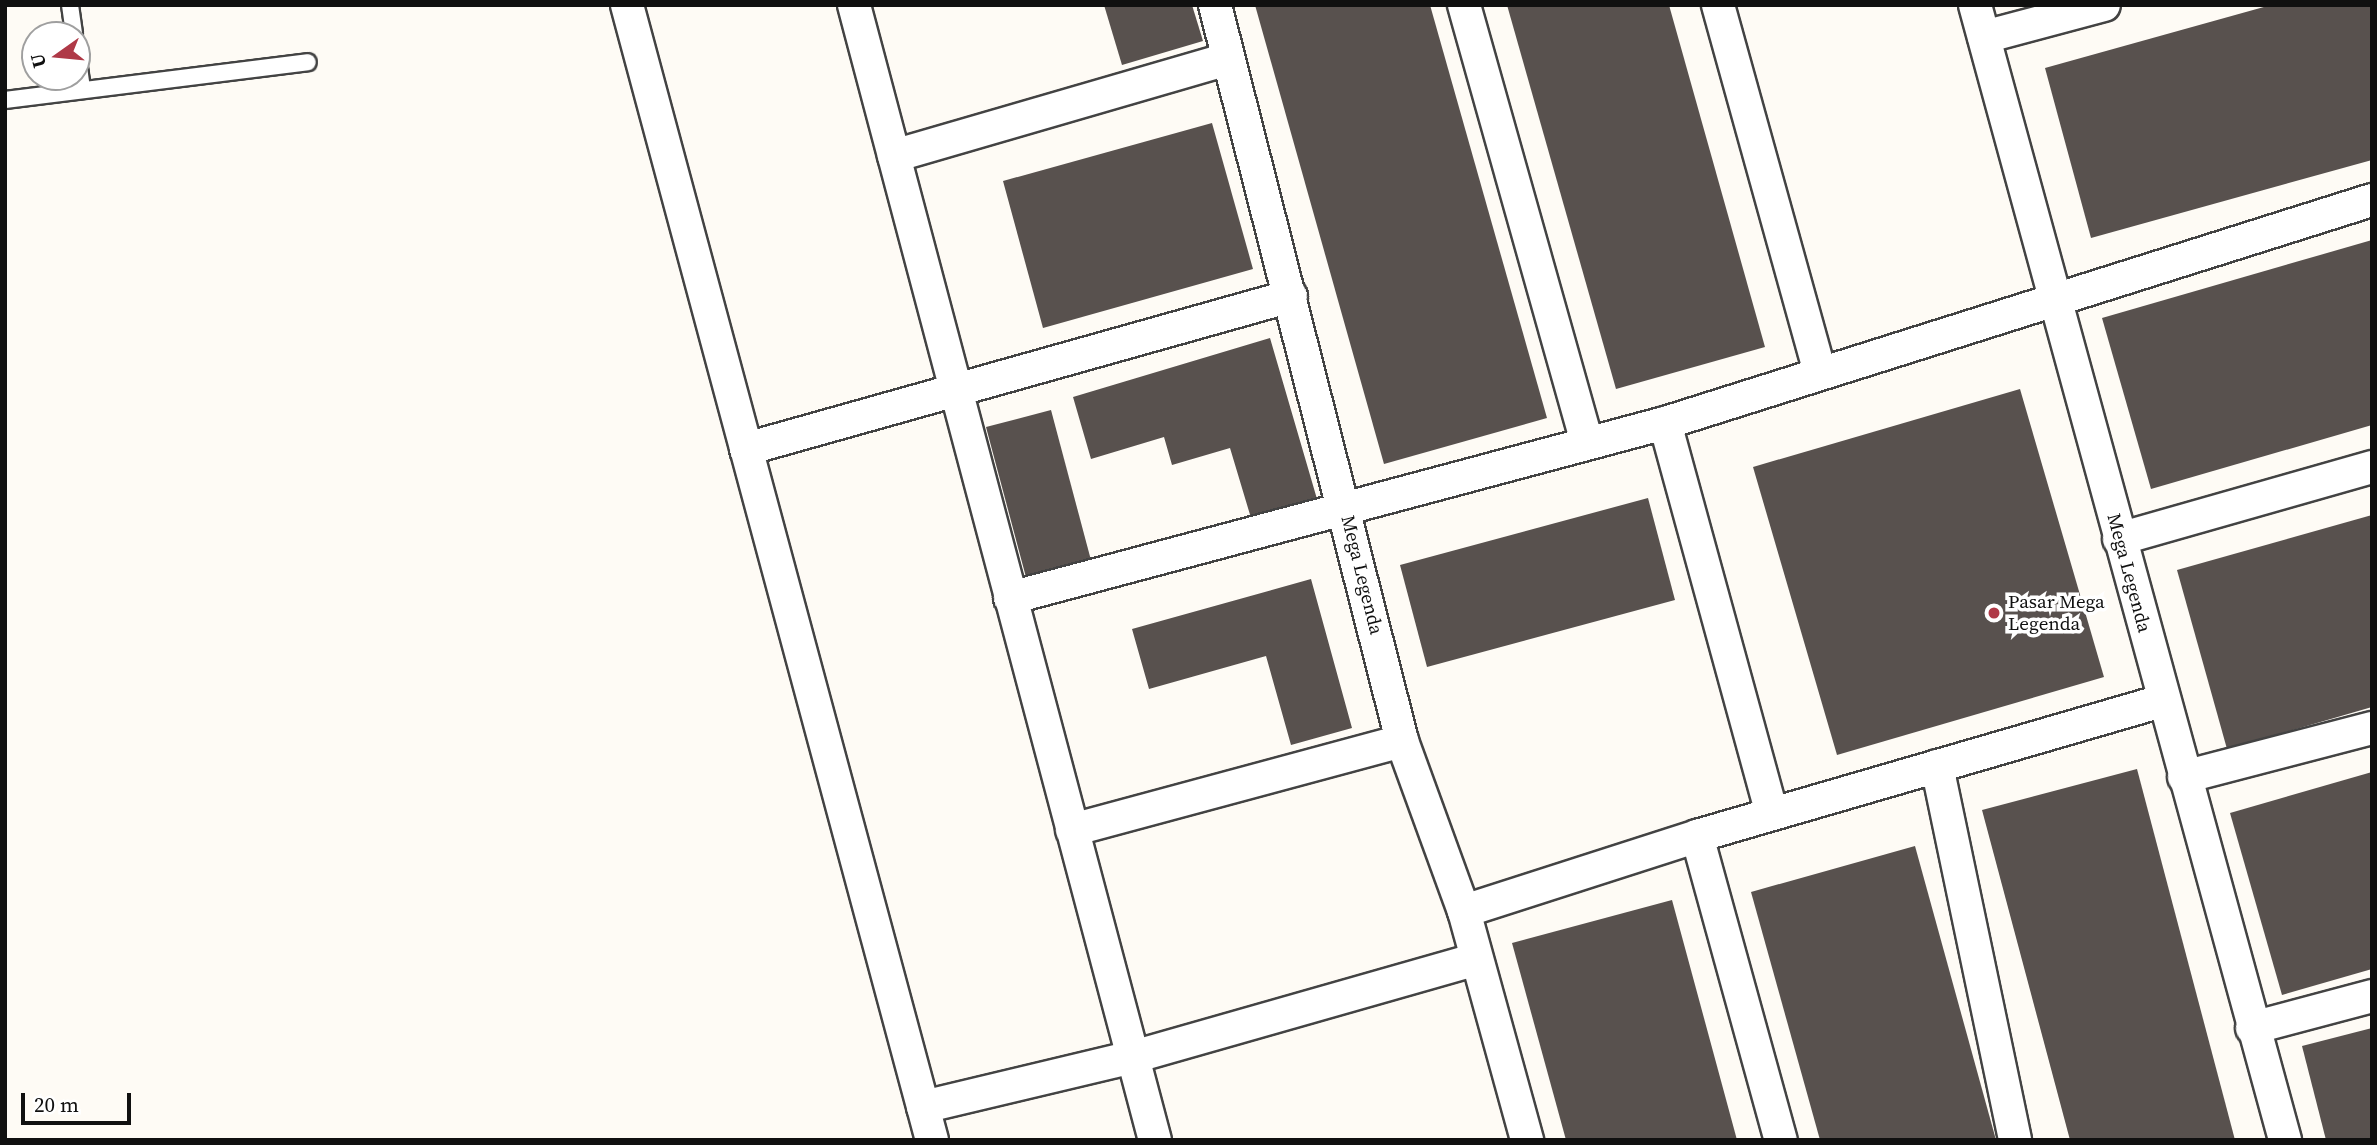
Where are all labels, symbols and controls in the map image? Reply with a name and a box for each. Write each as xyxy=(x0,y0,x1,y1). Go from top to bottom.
north arrow xyxy=(21,21,91,91)
text: U xyxy=(23,51,52,71)
street label: Mega Legenda xyxy=(2102,511,2156,635)
street label: Mega Legenda xyxy=(1336,513,1388,637)
place label: Pasar Mega Legenda xyxy=(2008,591,2105,635)
marker: Pasar Mega Legenda xyxy=(1986,605,2002,621)
scale bar xyxy=(24,1078,135,1122)
text: 20 m xyxy=(34,1090,79,1119)

